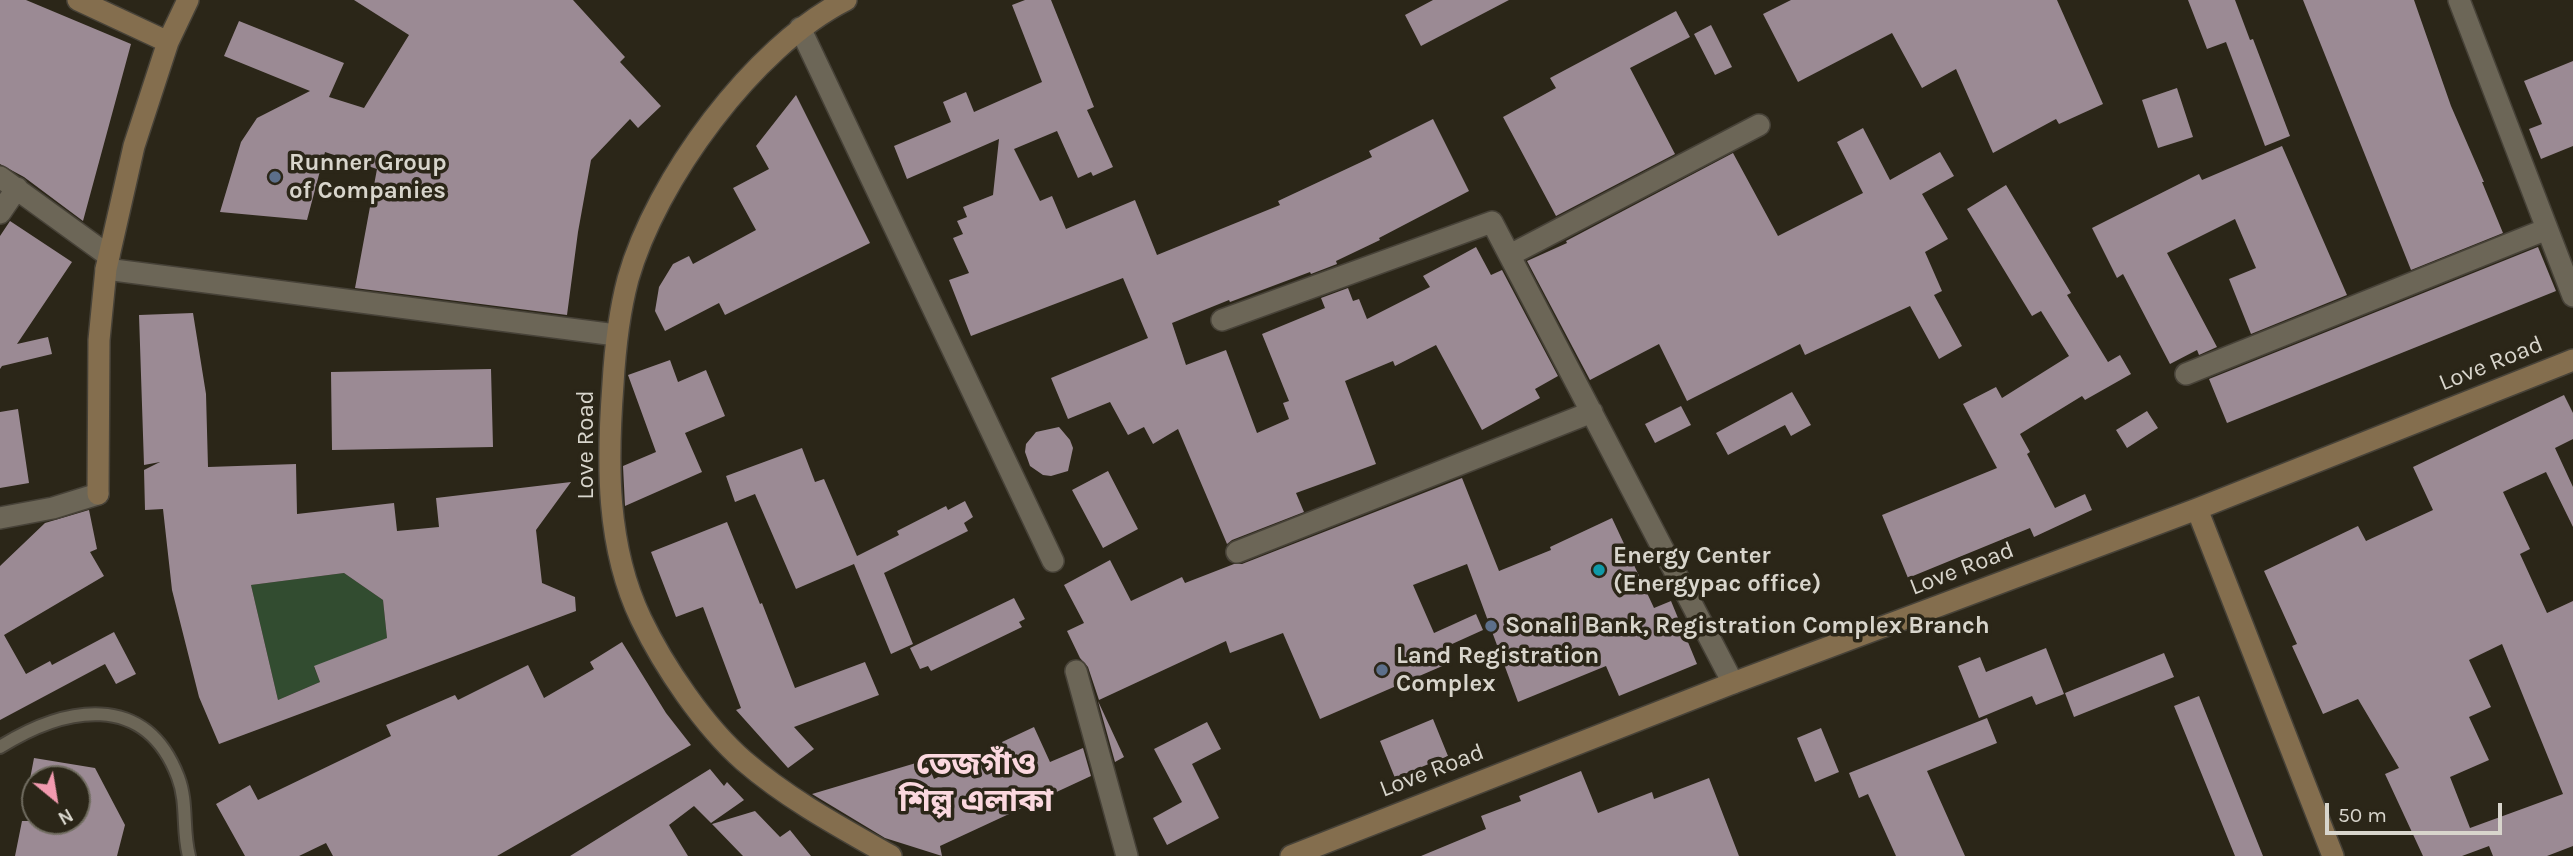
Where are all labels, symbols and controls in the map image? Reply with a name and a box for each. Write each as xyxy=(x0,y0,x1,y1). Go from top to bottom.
place label: Runner Group of Companies xyxy=(289,149,447,205)
marker: Runner Group of Companies xyxy=(267,169,283,185)
street label: Love Road xyxy=(2435,330,2547,398)
street label: Love Road xyxy=(572,390,600,500)
street label: Love Road xyxy=(1906,536,2018,602)
place label: Energy Center (Energypac office) xyxy=(1613,542,1821,598)
marker: Energy Center (Energypac office) xyxy=(1591,562,1607,578)
place label: Sonali Bank, Registration Complex Branch xyxy=(1505,612,1990,640)
marker: Sonali Bank, Registration Complex Branch xyxy=(1483,618,1499,634)
place label: Land Registration Complex xyxy=(1396,642,1599,698)
marker: Land Registration Complex xyxy=(1374,662,1390,678)
street label: Love Road xyxy=(1376,738,1488,804)
district label: তেজগাঁও শিল্প এলাকা xyxy=(899,746,1053,821)
north arrow xyxy=(21,765,91,835)
scale bar xyxy=(2328,790,2505,834)
text: 50 m xyxy=(2338,803,2387,827)
text: N xyxy=(54,804,77,829)

